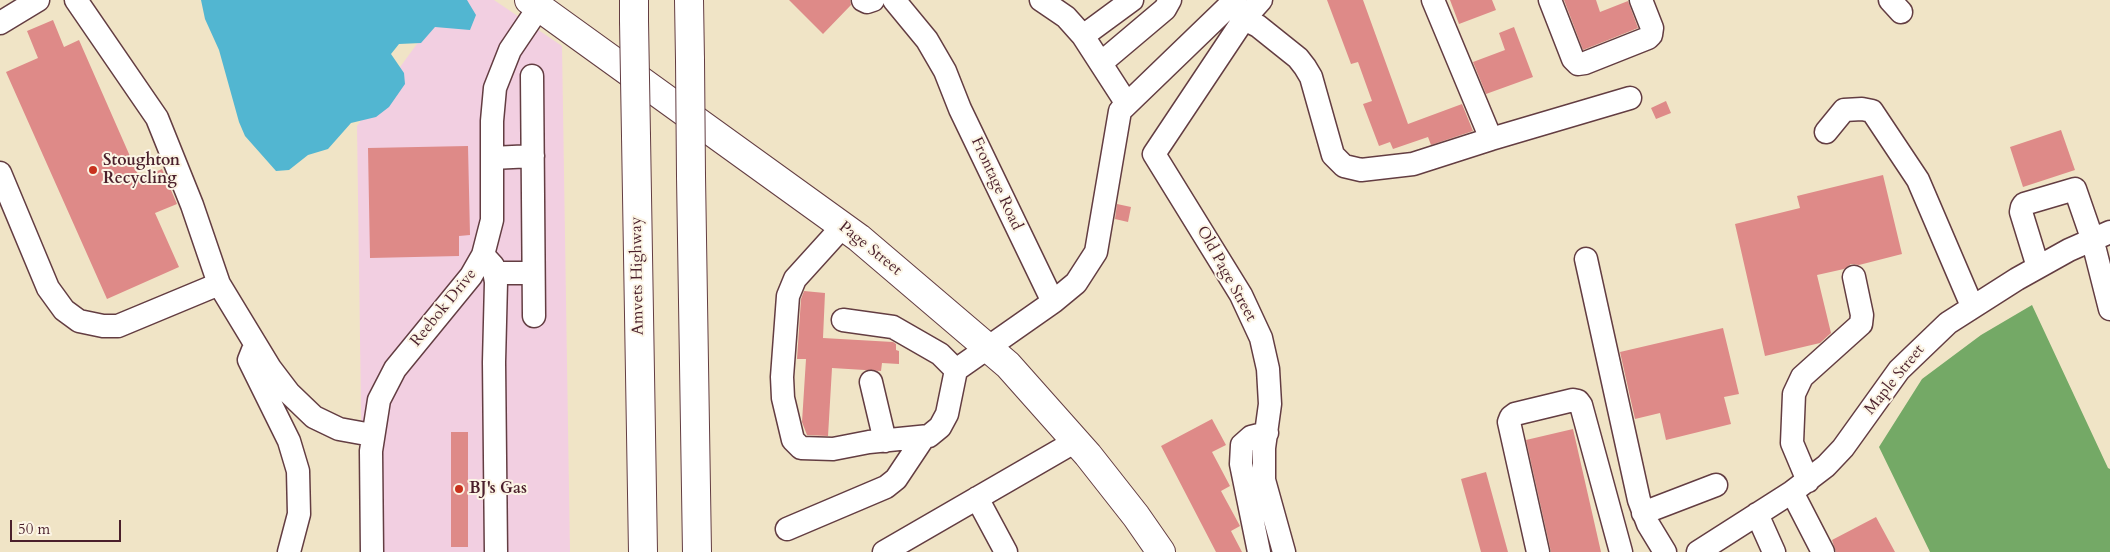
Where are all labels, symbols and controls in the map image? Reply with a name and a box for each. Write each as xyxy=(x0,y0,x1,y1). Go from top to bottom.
street label: Frontage Road xyxy=(966,134,1026,234)
place label: Stoughton Recycling xyxy=(103,151,180,189)
marker: Stoughton Recycling xyxy=(87,164,99,176)
street label: Amvets Highway xyxy=(627,216,649,336)
street label: Page Street xyxy=(835,218,905,280)
street label: Old Page Street xyxy=(1192,223,1260,325)
street label: Reebok Drive xyxy=(407,265,481,351)
street label: Maple Street xyxy=(1861,341,1929,419)
place label: BJ's Gas xyxy=(469,479,527,499)
marker: BJ's Gas xyxy=(453,483,465,495)
scale bar xyxy=(12,510,124,542)
text: 50 m xyxy=(18,519,50,539)

